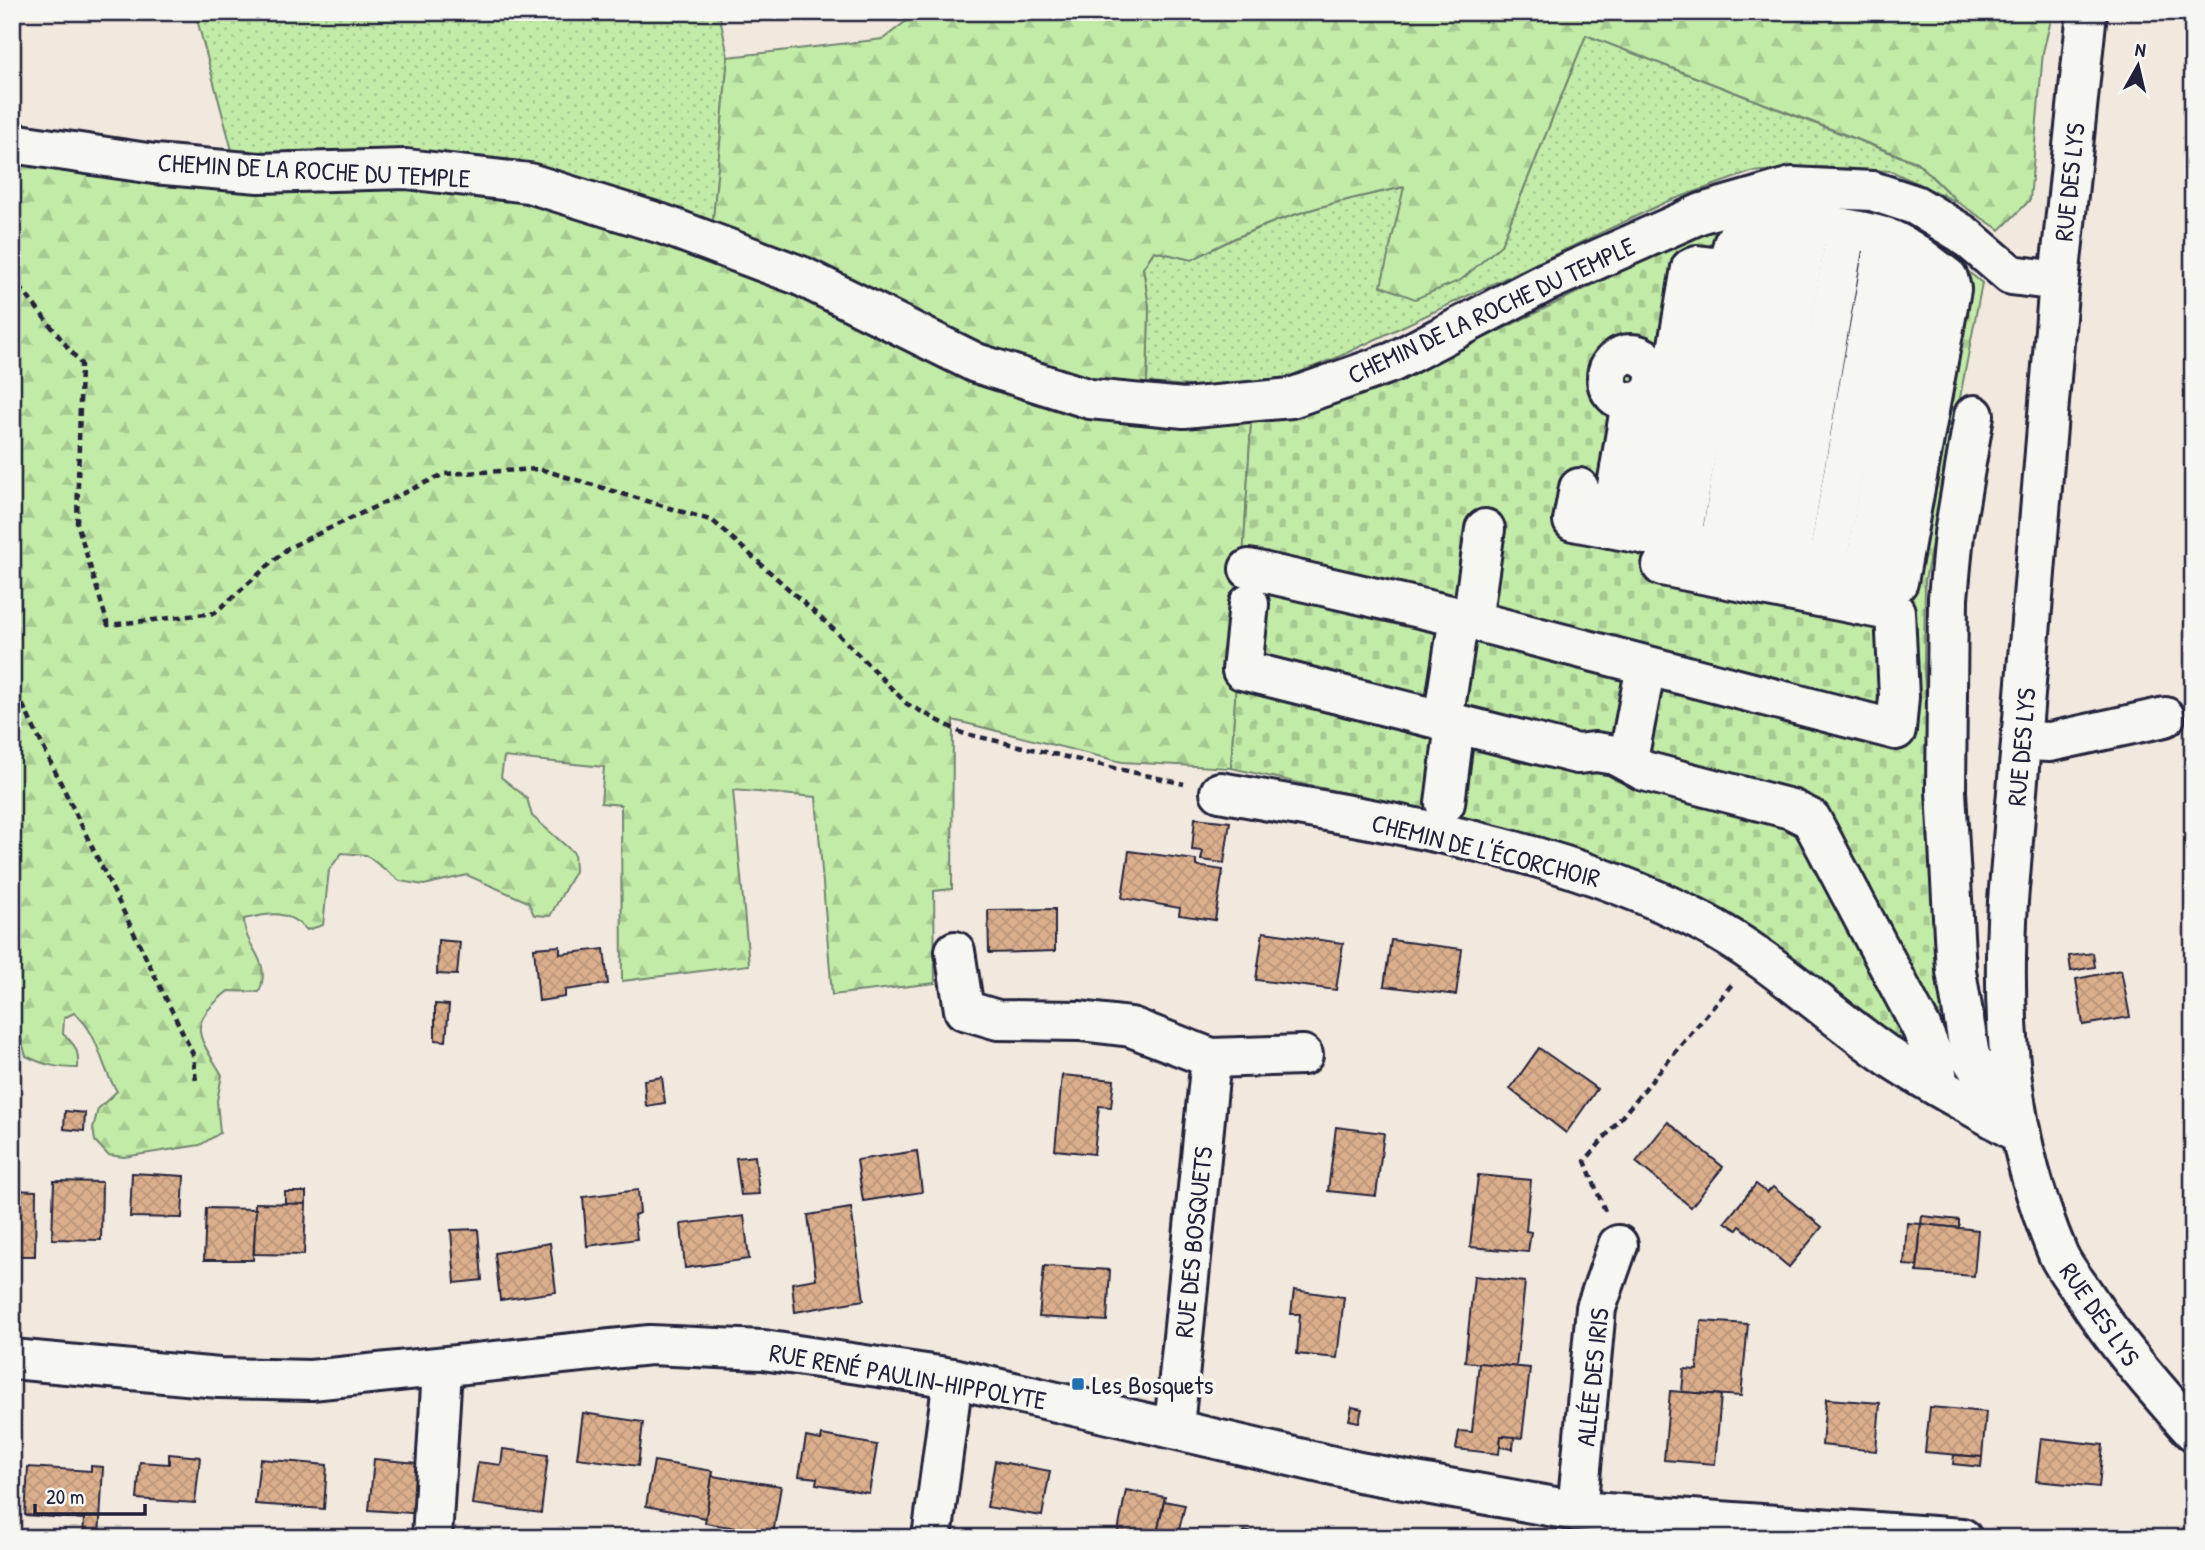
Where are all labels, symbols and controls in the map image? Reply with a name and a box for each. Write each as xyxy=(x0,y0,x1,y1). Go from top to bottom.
north arrow xyxy=(2104,32,2174,102)
text: N xyxy=(2134,36,2147,63)
street label: RUE DES LYS xyxy=(2045,121,2093,243)
street label: CHEMIN DE LA ROCHE DU TEMPLE xyxy=(157,144,472,196)
street label: CHEMIN DE LA ROCHE DU TEMPLE xyxy=(1342,228,1641,392)
street label: RUE DES LYS xyxy=(1998,686,2044,808)
street label: CHEMIN DE L'ÉCORCHOIR xyxy=(1368,805,1604,895)
street label: RUE DES BOSQUETS xyxy=(1166,1145,1220,1339)
street label: RUE DES LYS xyxy=(2052,1255,2148,1373)
street label: ALLÉE DES IRIS xyxy=(1567,1306,1617,1448)
street label: RUE RENÉ PAULIN-HIPPOLYTE xyxy=(767,1334,1050,1418)
place label: Les Bosquets xyxy=(1092,1367,1213,1402)
marker: Les Bosquets xyxy=(1070,1376,1086,1392)
scale bar xyxy=(35,1473,145,1517)
text: 20 m xyxy=(46,1482,84,1511)

